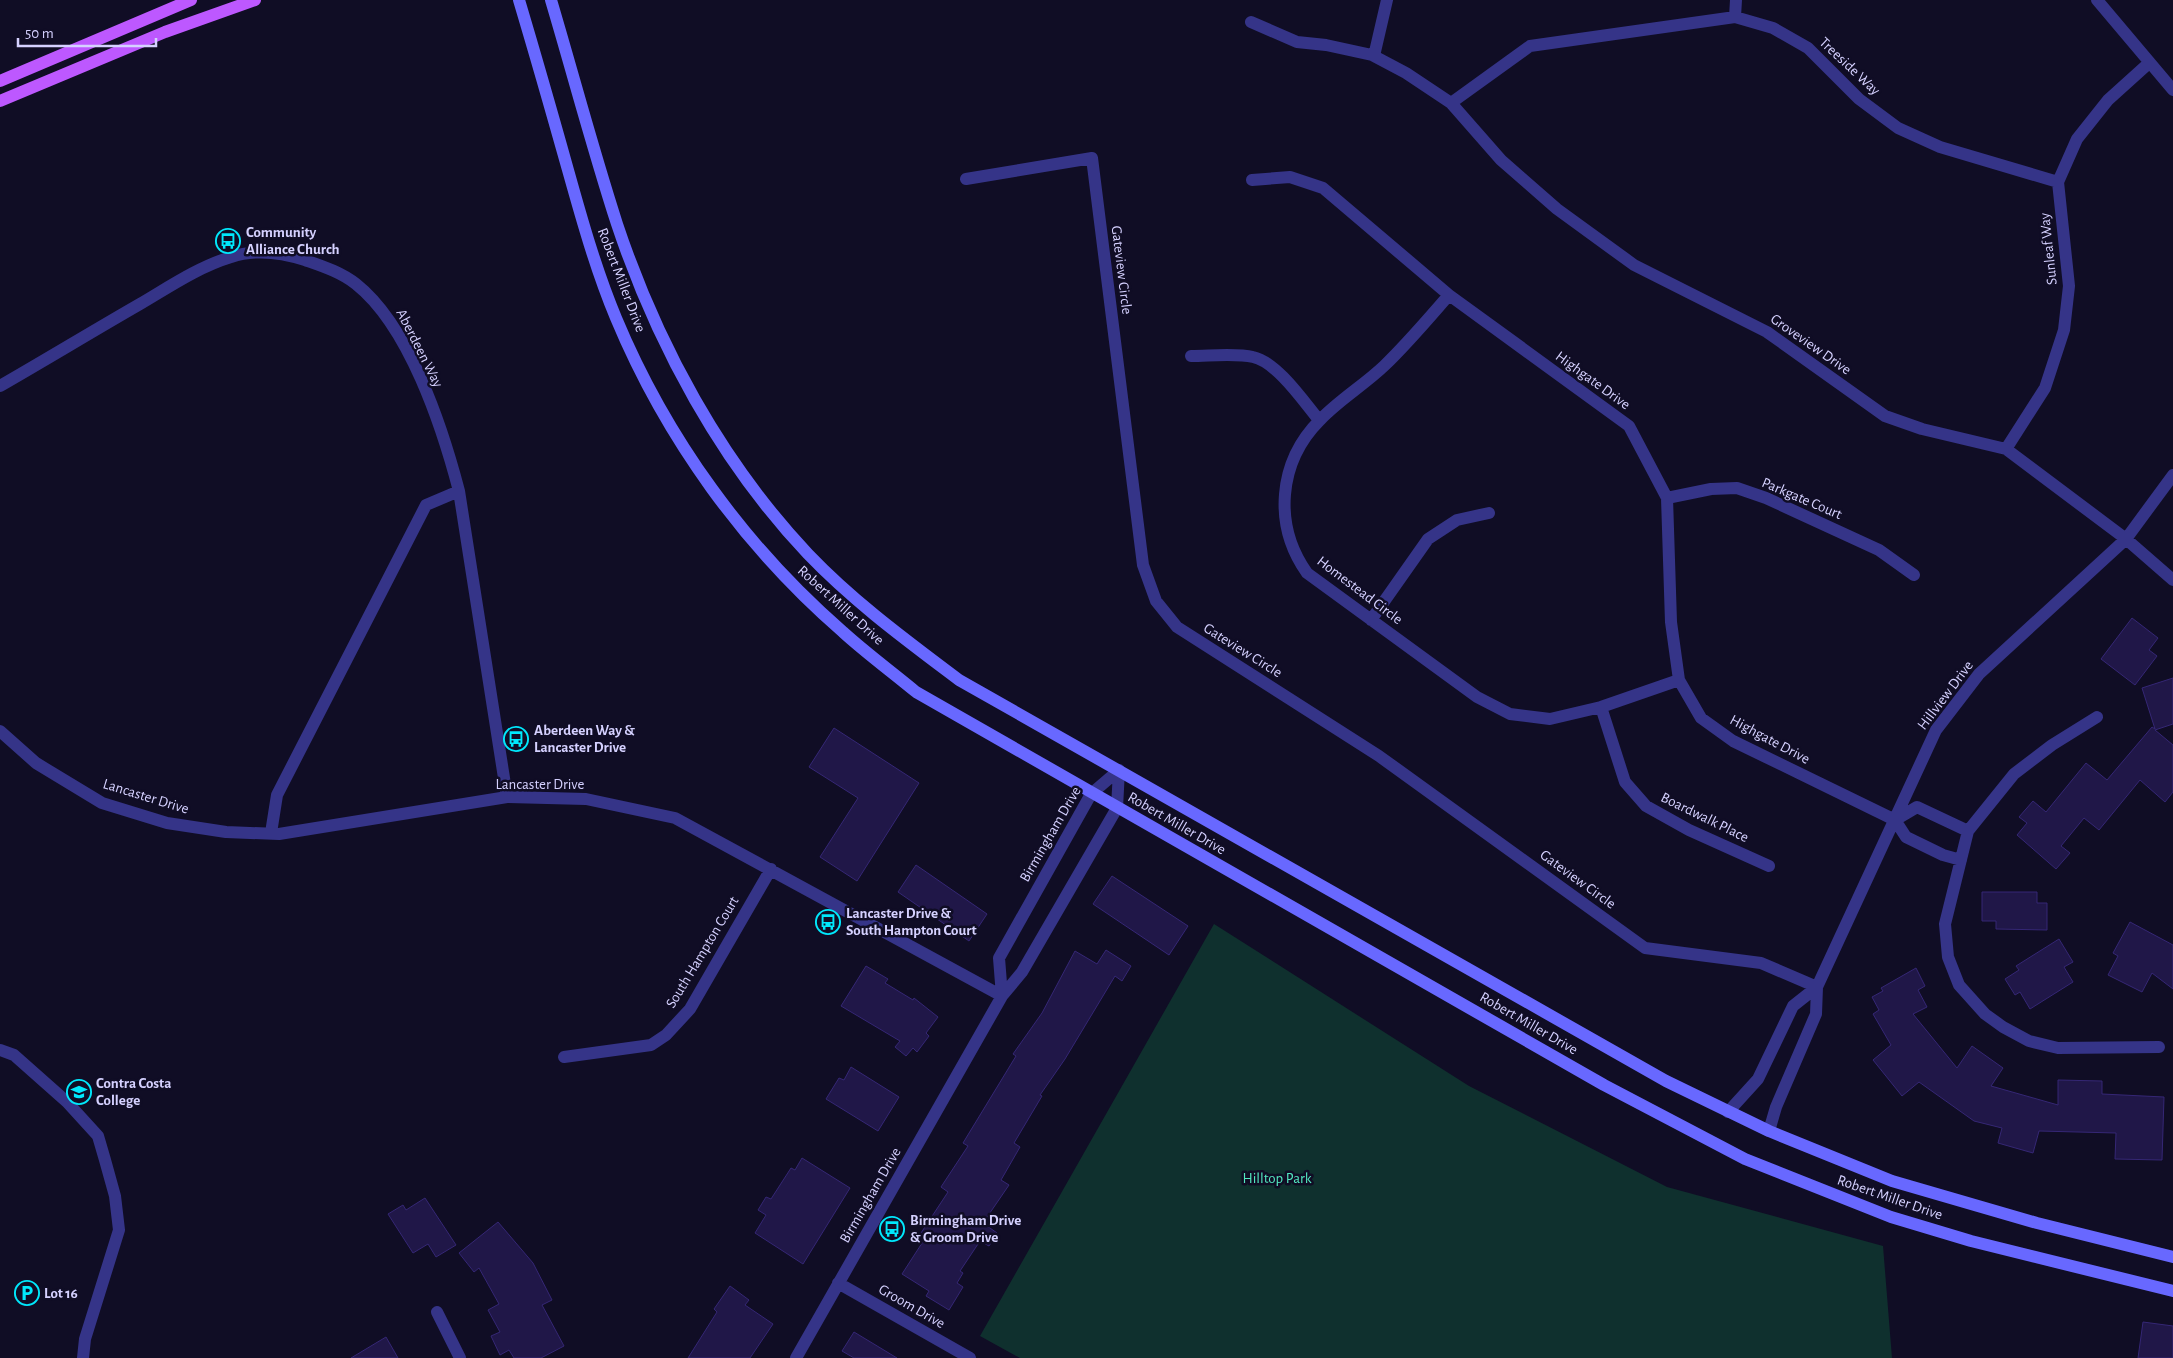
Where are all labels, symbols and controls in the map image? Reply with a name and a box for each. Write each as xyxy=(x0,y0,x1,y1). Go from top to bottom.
scale bar xyxy=(18,15,155,47)
text: 50 m xyxy=(25,26,54,41)
street label: Treeside Way xyxy=(1816,35,1883,99)
street label: Sunleaf Way xyxy=(2037,212,2060,286)
place label: Community Alliance Church xyxy=(246,225,340,257)
street label: Gateview Circle xyxy=(1109,225,1134,315)
street label: Robert Miller Drive xyxy=(595,226,648,334)
bus stop icon: Community Alliance Church xyxy=(215,228,241,254)
street label: Aberdeen Way xyxy=(393,307,446,390)
street label: Groveview Drive xyxy=(1768,311,1854,378)
street label: Highgate Drive xyxy=(1553,348,1633,412)
street label: Parkgate Court xyxy=(1759,475,1844,522)
street label: Homestead Circle xyxy=(1314,553,1405,627)
street label: Robert Miller Drive xyxy=(795,563,887,648)
street label: Gateview Circle xyxy=(1201,620,1285,681)
street label: Hillview Drive xyxy=(1915,658,1976,733)
street label: Highgate Drive xyxy=(1727,712,1812,767)
place label: Aberdeen Way & Lancaster Drive xyxy=(534,723,635,755)
bus stop icon: Aberdeen Way & Lancaster Drive xyxy=(503,726,529,752)
street label: Lancaster Drive xyxy=(101,776,191,817)
street label: Lancaster Drive xyxy=(496,777,585,792)
street label: Birmingham Drive xyxy=(1017,784,1084,885)
street label: Robert Miller Drive xyxy=(1125,789,1228,858)
street label: Boardwalk Place xyxy=(1659,790,1751,845)
street label: Gateview Circle xyxy=(1537,847,1618,912)
street label: South Hampton Court xyxy=(663,894,742,1011)
place label: Lancaster Drive & South Hampton Court xyxy=(846,906,977,938)
bus stop icon: Lancaster Drive & South Hampton Court xyxy=(815,909,841,935)
street label: Robert Miller Drive xyxy=(1477,989,1580,1058)
place label: Contra Costa College xyxy=(96,1076,171,1108)
school or university icon: Contra Costa College xyxy=(66,1079,92,1105)
street label: Birmingham Drive xyxy=(837,1145,904,1246)
park label: Hilltop Park xyxy=(1242,1171,1312,1186)
street label: Robert Miller Drive xyxy=(1835,1172,1944,1223)
place label: Birmingham Drive & Groom Drive xyxy=(910,1213,1021,1245)
bus stop icon: Birmingham Drive & Groom Drive xyxy=(879,1216,905,1242)
parking icon: Lot 16 xyxy=(14,1280,40,1306)
street label: Groom Drive xyxy=(876,1281,948,1331)
place label: Lot 16 xyxy=(44,1286,78,1301)

